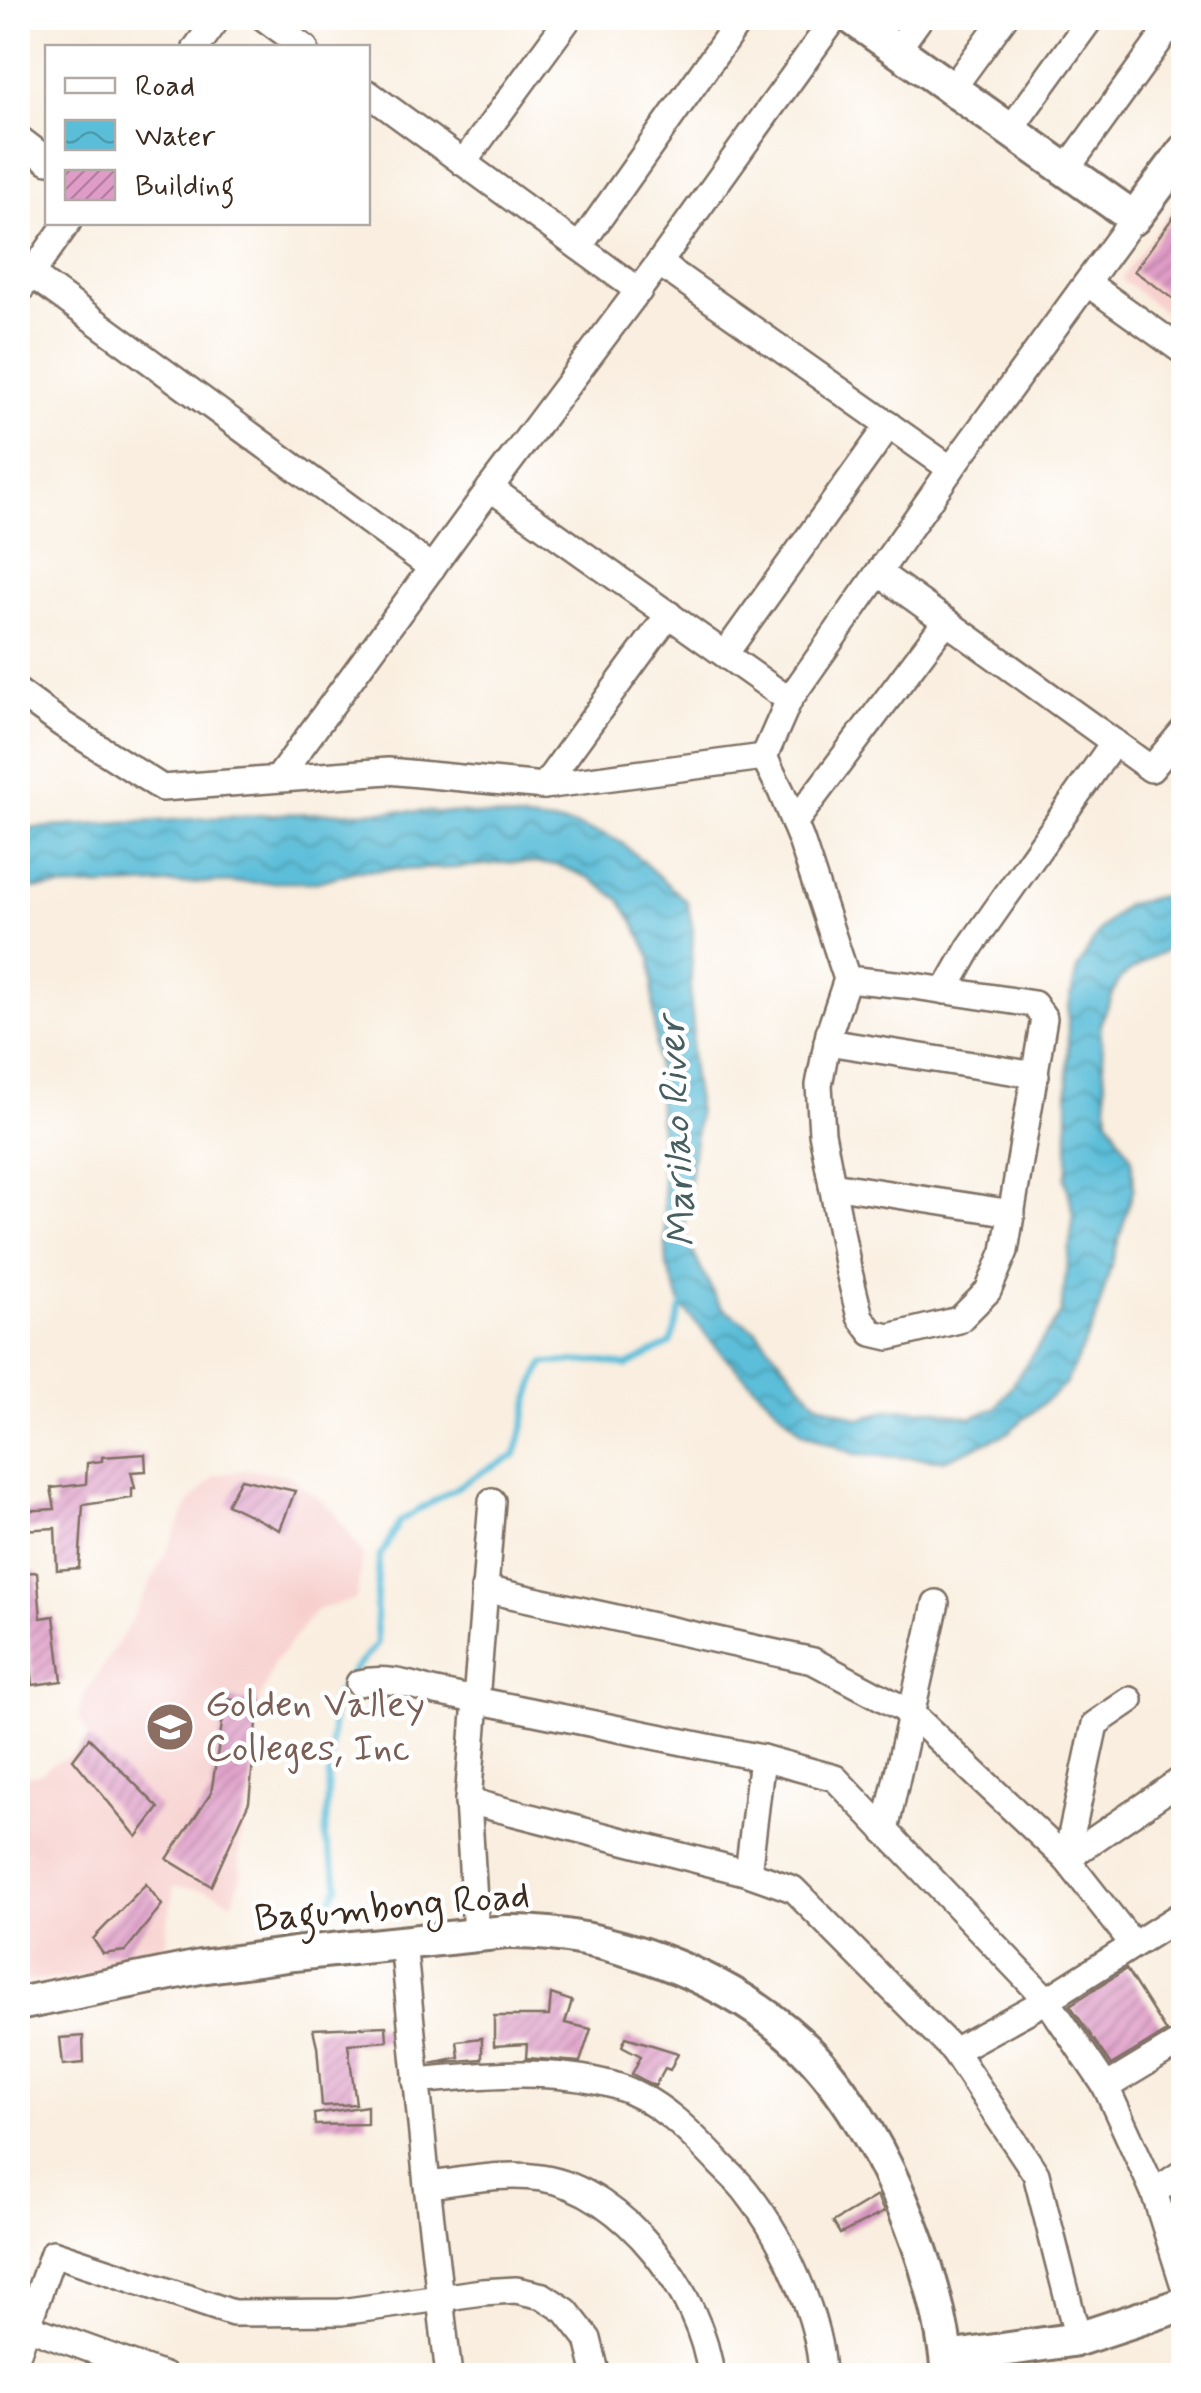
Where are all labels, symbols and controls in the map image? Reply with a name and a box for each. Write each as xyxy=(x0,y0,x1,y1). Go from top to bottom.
legend xyxy=(45,45,370,225)
text: Road xyxy=(135,67,195,106)
text: Water xyxy=(135,117,216,156)
text: Building xyxy=(135,167,234,209)
water label: Marilao River xyxy=(646,1010,710,1249)
place label: Golden Valley Colleges, Inc xyxy=(205,1681,425,1774)
school or university icon: Golden Valley Colleges, Inc xyxy=(144,1701,196,1753)
street label: Bagumbong Road xyxy=(253,1872,532,1948)

